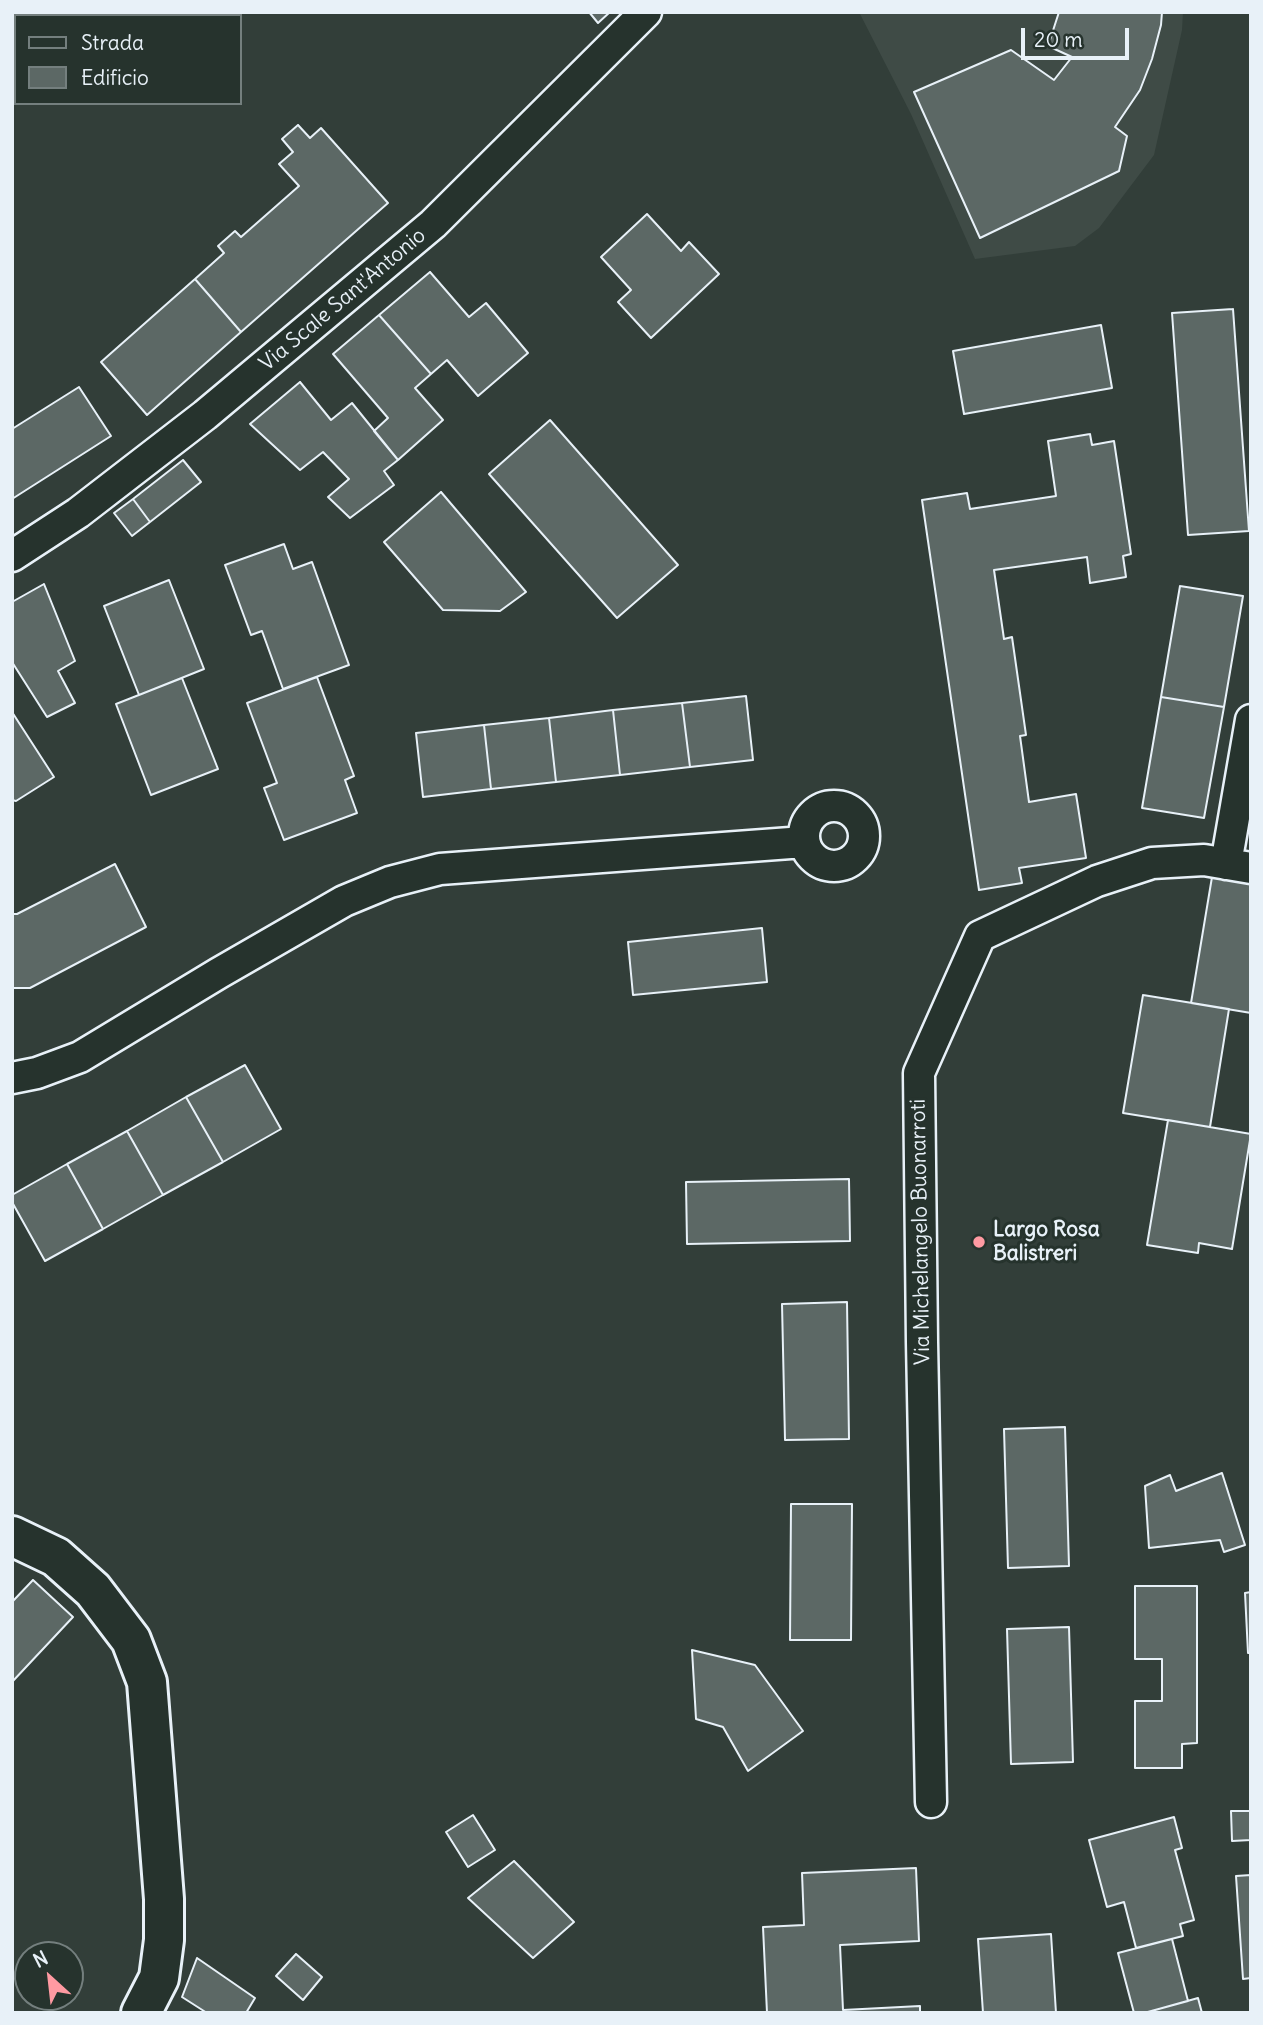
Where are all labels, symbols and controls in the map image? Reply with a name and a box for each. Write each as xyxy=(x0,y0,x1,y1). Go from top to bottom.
legend xyxy=(14,14,242,105)
scale bar xyxy=(1025,14,1134,58)
text: 20 m xyxy=(1034,26,1083,53)
text: Strada xyxy=(81,29,144,56)
text: Edificio xyxy=(81,64,149,91)
street label: Via Scale Sant'Antonio xyxy=(255,223,431,377)
street label: Via Michelangelo Buonarroti xyxy=(906,1099,936,1365)
place label: Largo Rosa Balistreri xyxy=(993,1217,1100,1267)
marker: Largo Rosa Balistreri xyxy=(971,1234,987,1250)
north arrow xyxy=(14,1941,84,2011)
text: N xyxy=(29,1945,52,1973)

